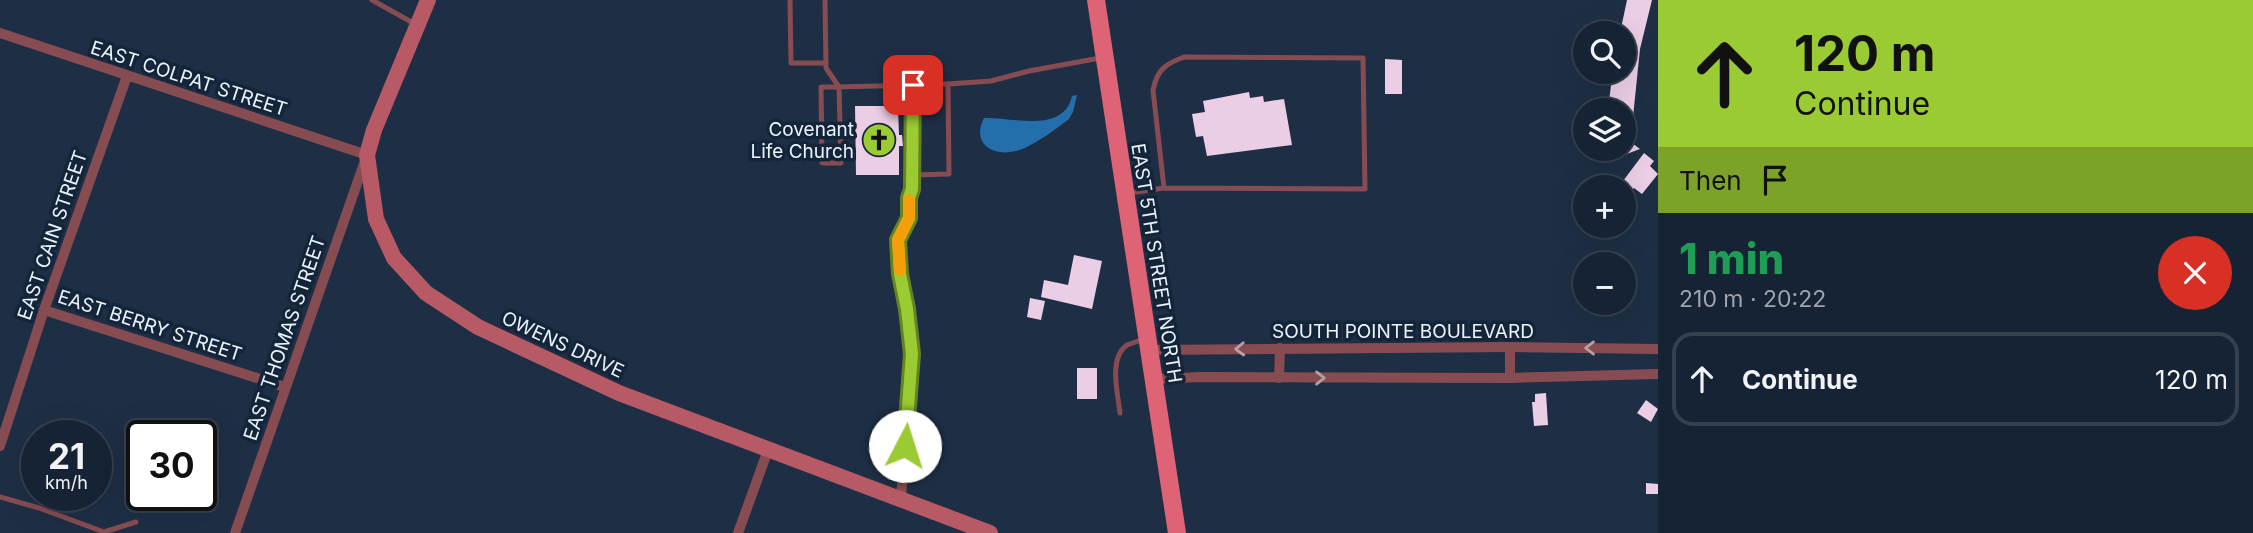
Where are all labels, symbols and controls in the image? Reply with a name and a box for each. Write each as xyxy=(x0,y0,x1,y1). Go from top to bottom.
map controls xyxy=(1573,21,1636,315)
button: search xyxy=(1573,21,1636,84)
text: 120 m xyxy=(1794,24,1935,83)
icon: ahead xyxy=(1679,28,1770,119)
street label: EAST COLPAT STREET xyxy=(88,36,290,121)
pin xyxy=(883,55,943,115)
icon: arrive xyxy=(894,66,932,104)
text: Continue xyxy=(1794,84,1930,123)
button: layers xyxy=(1573,98,1636,161)
place label: Covenant Life Church xyxy=(750,118,854,163)
church icon: Covenant Life Church xyxy=(860,121,898,159)
street label: EAST 5TH STREET NORTH xyxy=(1126,142,1187,384)
street label: EAST CAIN STREET xyxy=(13,148,92,323)
icon: arrive xyxy=(1756,161,1794,199)
text: Then xyxy=(1679,165,1742,196)
button: + xyxy=(1573,175,1636,238)
street label: EAST THOMAS STREET xyxy=(239,233,330,443)
text: 1 min xyxy=(1679,233,1784,284)
button: close xyxy=(2158,236,2232,310)
button: − xyxy=(1573,252,1636,315)
street label: EAST BERRY STREET xyxy=(55,285,245,366)
text: 210 m · 20:22 xyxy=(1679,285,1826,313)
street label: OWENS DRIVE xyxy=(498,306,628,383)
street label: SOUTH POINTE BOULEVARD xyxy=(1272,320,1534,343)
one-way arrow xyxy=(1584,340,1595,356)
one-way arrow xyxy=(1234,342,1245,357)
icon: ahead xyxy=(1683,360,1721,398)
text: Continue xyxy=(1742,364,1858,395)
text: 120 m xyxy=(2155,364,2228,395)
one-way arrow xyxy=(1315,370,1325,386)
position arrow xyxy=(868,409,942,483)
speed limit sign: 30 xyxy=(126,420,217,511)
text: 21 xyxy=(48,435,85,477)
text: km/h xyxy=(45,472,88,493)

